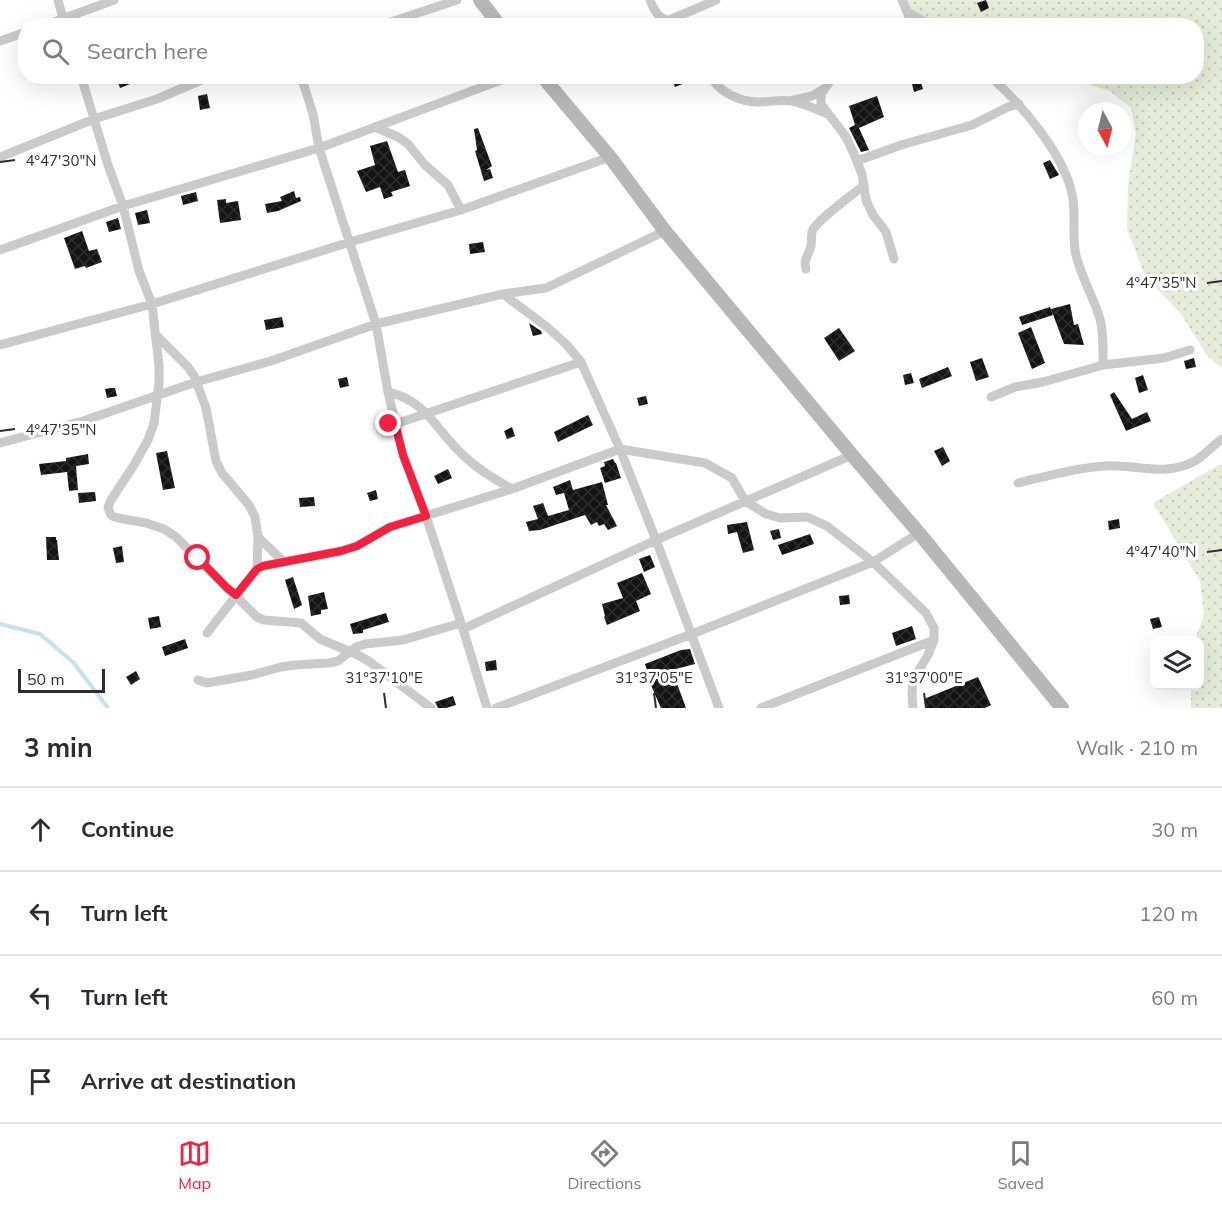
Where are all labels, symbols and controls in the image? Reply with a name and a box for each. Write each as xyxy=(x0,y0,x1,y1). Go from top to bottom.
search box xyxy=(18,18,1204,84)
icon: search xyxy=(39,35,72,68)
text: Search here xyxy=(87,37,208,65)
north arrow xyxy=(1078,102,1132,156)
text: 4°47'30"N xyxy=(26,151,96,170)
text: 4°47'35"N xyxy=(1126,273,1196,292)
route end xyxy=(375,410,401,436)
text: 4°47'35"N xyxy=(26,420,96,439)
text: 4°47'40"N xyxy=(1126,542,1196,561)
route start xyxy=(184,544,210,570)
map controls xyxy=(1150,636,1204,690)
button: layers xyxy=(1150,636,1204,690)
scale bar xyxy=(18,666,105,694)
text: 31°37'10"E xyxy=(345,668,423,687)
text: 31°37'05"E xyxy=(615,668,693,687)
text: 31°37'00"E xyxy=(885,668,963,687)
text: 50 m xyxy=(27,669,64,689)
text: 3 min xyxy=(24,731,93,764)
text: Walk · 210 m xyxy=(1076,735,1198,760)
icon: ahead xyxy=(24,813,57,846)
text: Continue xyxy=(81,815,174,843)
text: 30 m xyxy=(1151,817,1198,842)
icon: left xyxy=(24,897,57,930)
text: Turn left xyxy=(81,899,168,927)
text: 120 m xyxy=(1139,901,1198,926)
icon: left xyxy=(24,981,57,1014)
text: Turn left xyxy=(81,983,168,1011)
text: 60 m xyxy=(1151,985,1198,1010)
icon: arrive xyxy=(24,1065,57,1098)
text: Arrive at destination xyxy=(81,1067,296,1095)
tab: Map xyxy=(178,1137,211,1193)
tab: Directions xyxy=(567,1137,641,1193)
tab: Saved xyxy=(998,1137,1044,1193)

